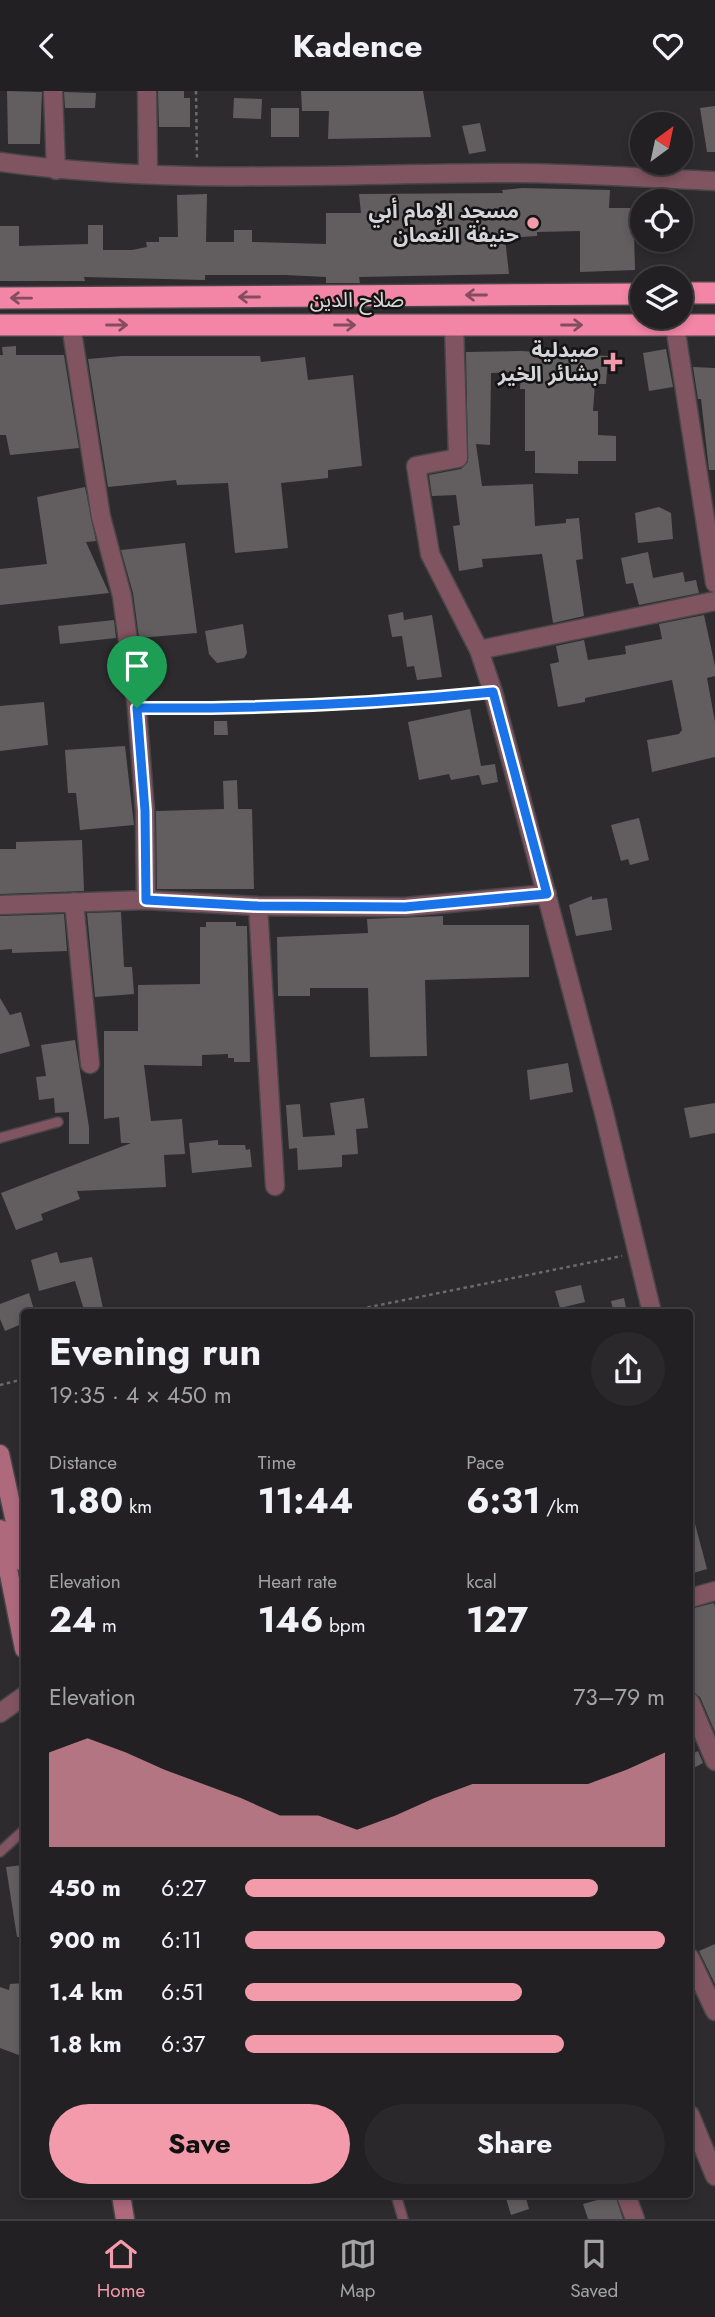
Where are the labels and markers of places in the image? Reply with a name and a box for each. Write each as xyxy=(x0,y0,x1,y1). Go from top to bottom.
place label: مسجد الإمام أبي حنيفة النعمان xyxy=(368,196,519,250)
marker: مسجد الإمام أبي حنيفة النعمان xyxy=(525,215,541,231)
place label: صيدلية بشائر الخير xyxy=(497,335,599,389)
marker: صيدلية بشائر الخير xyxy=(605,354,621,370)
pin xyxy=(107,636,167,708)

